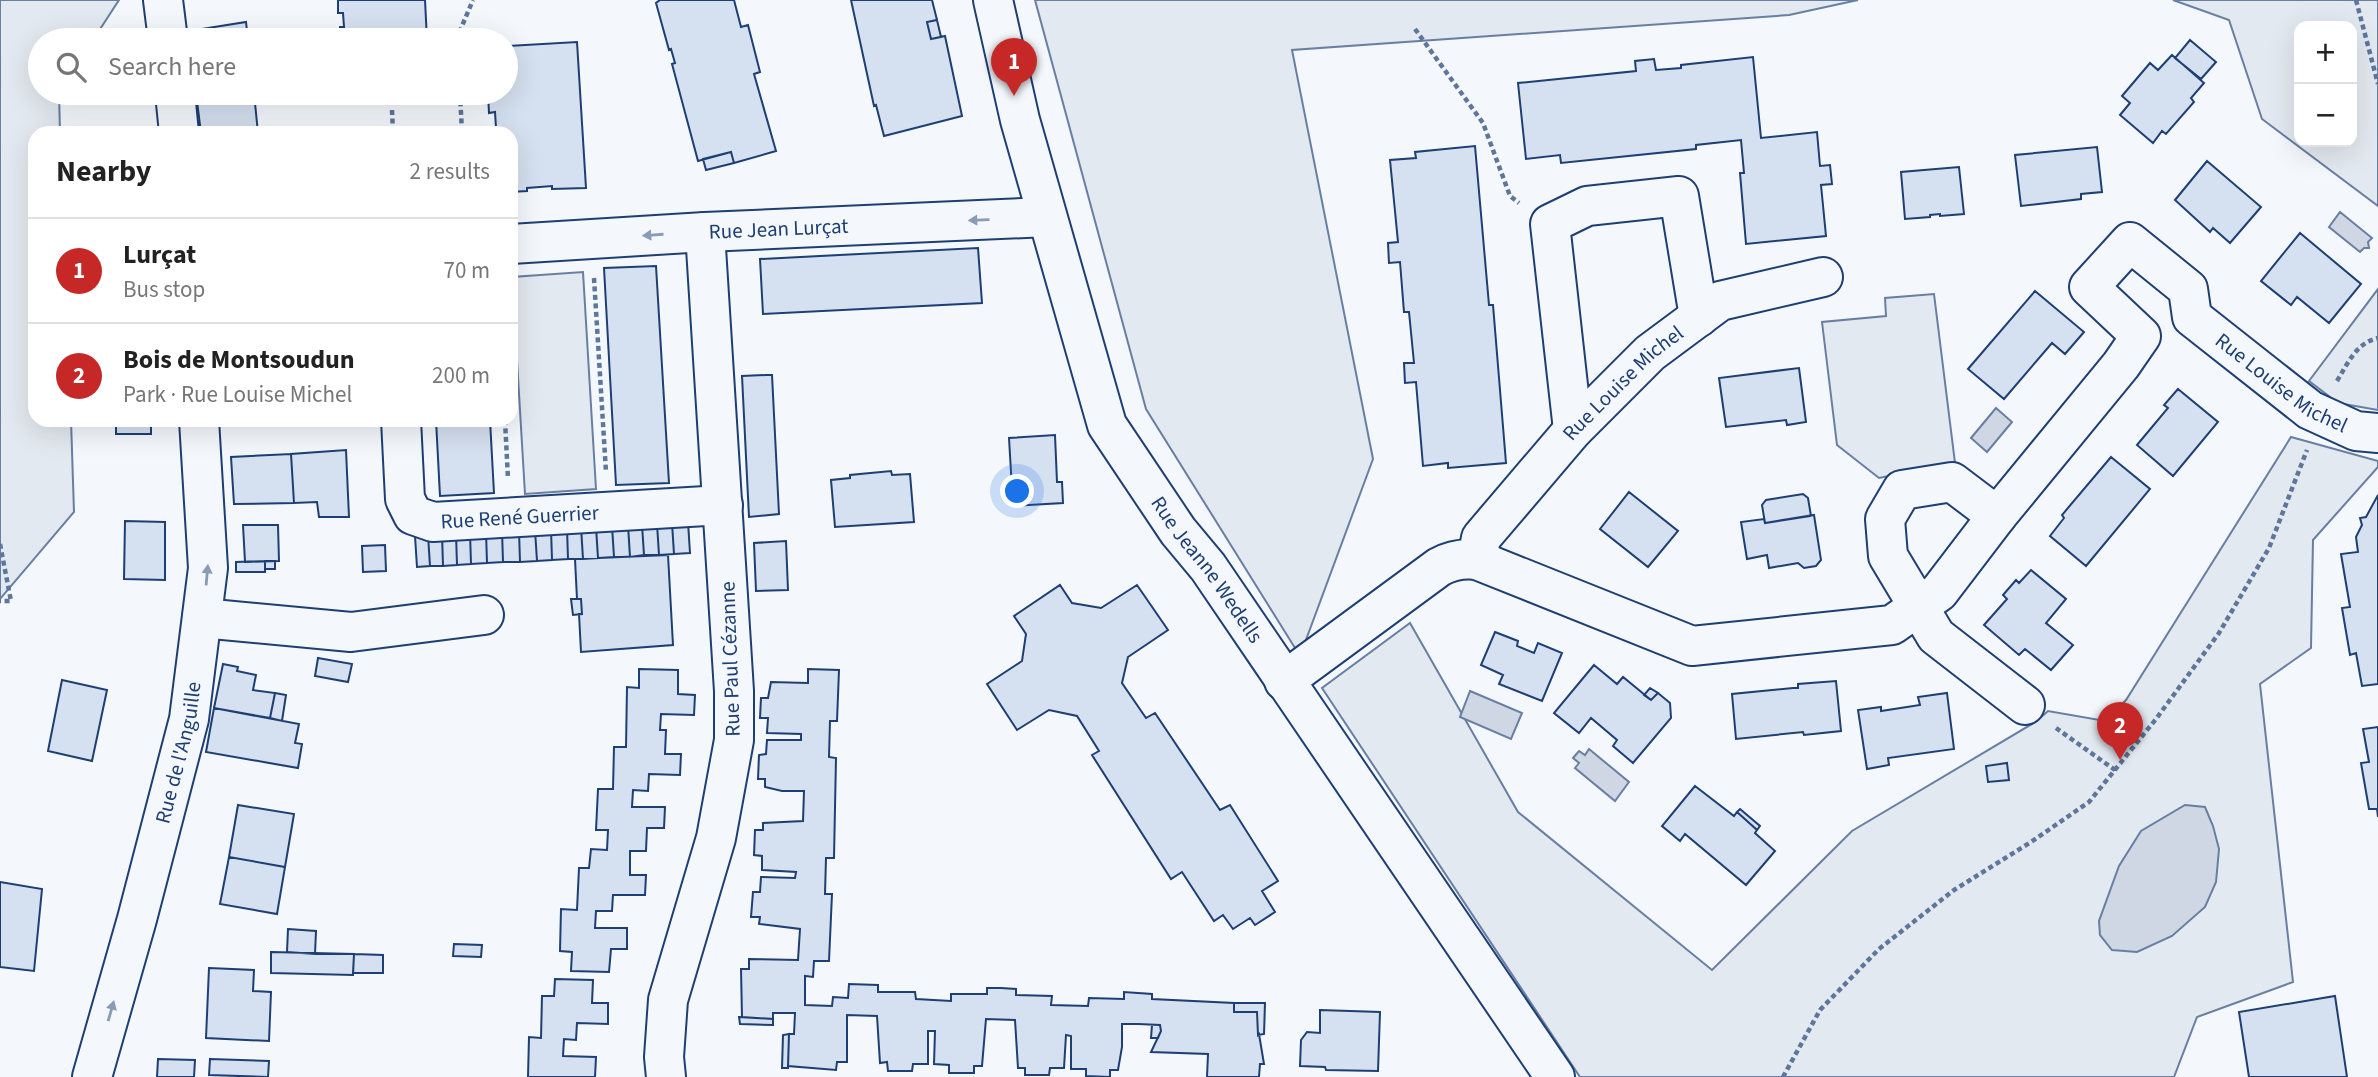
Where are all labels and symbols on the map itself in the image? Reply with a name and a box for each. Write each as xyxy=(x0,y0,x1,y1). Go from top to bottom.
pin: 1 xyxy=(991,38,1037,96)
street label: Rue Jean Lurçat xyxy=(708,211,849,247)
one-way arrow xyxy=(967,215,989,226)
one-way arrow xyxy=(642,230,664,241)
street label: Rue Louise Michel xyxy=(1555,318,1690,447)
street label: Rue Louise Michel xyxy=(2209,326,2352,440)
your location xyxy=(1000,474,1034,508)
street label: Rue Jeanne Wedells xyxy=(1144,490,1271,649)
street label: Rue René Guerrier xyxy=(440,497,600,537)
one-way arrow xyxy=(202,564,213,586)
street label: Rue Paul Cézanne xyxy=(712,581,748,737)
street label: Rue de l'Anguille xyxy=(147,680,209,827)
pin: 2 xyxy=(2097,702,2143,760)
one-way arrow xyxy=(106,1001,116,1022)

